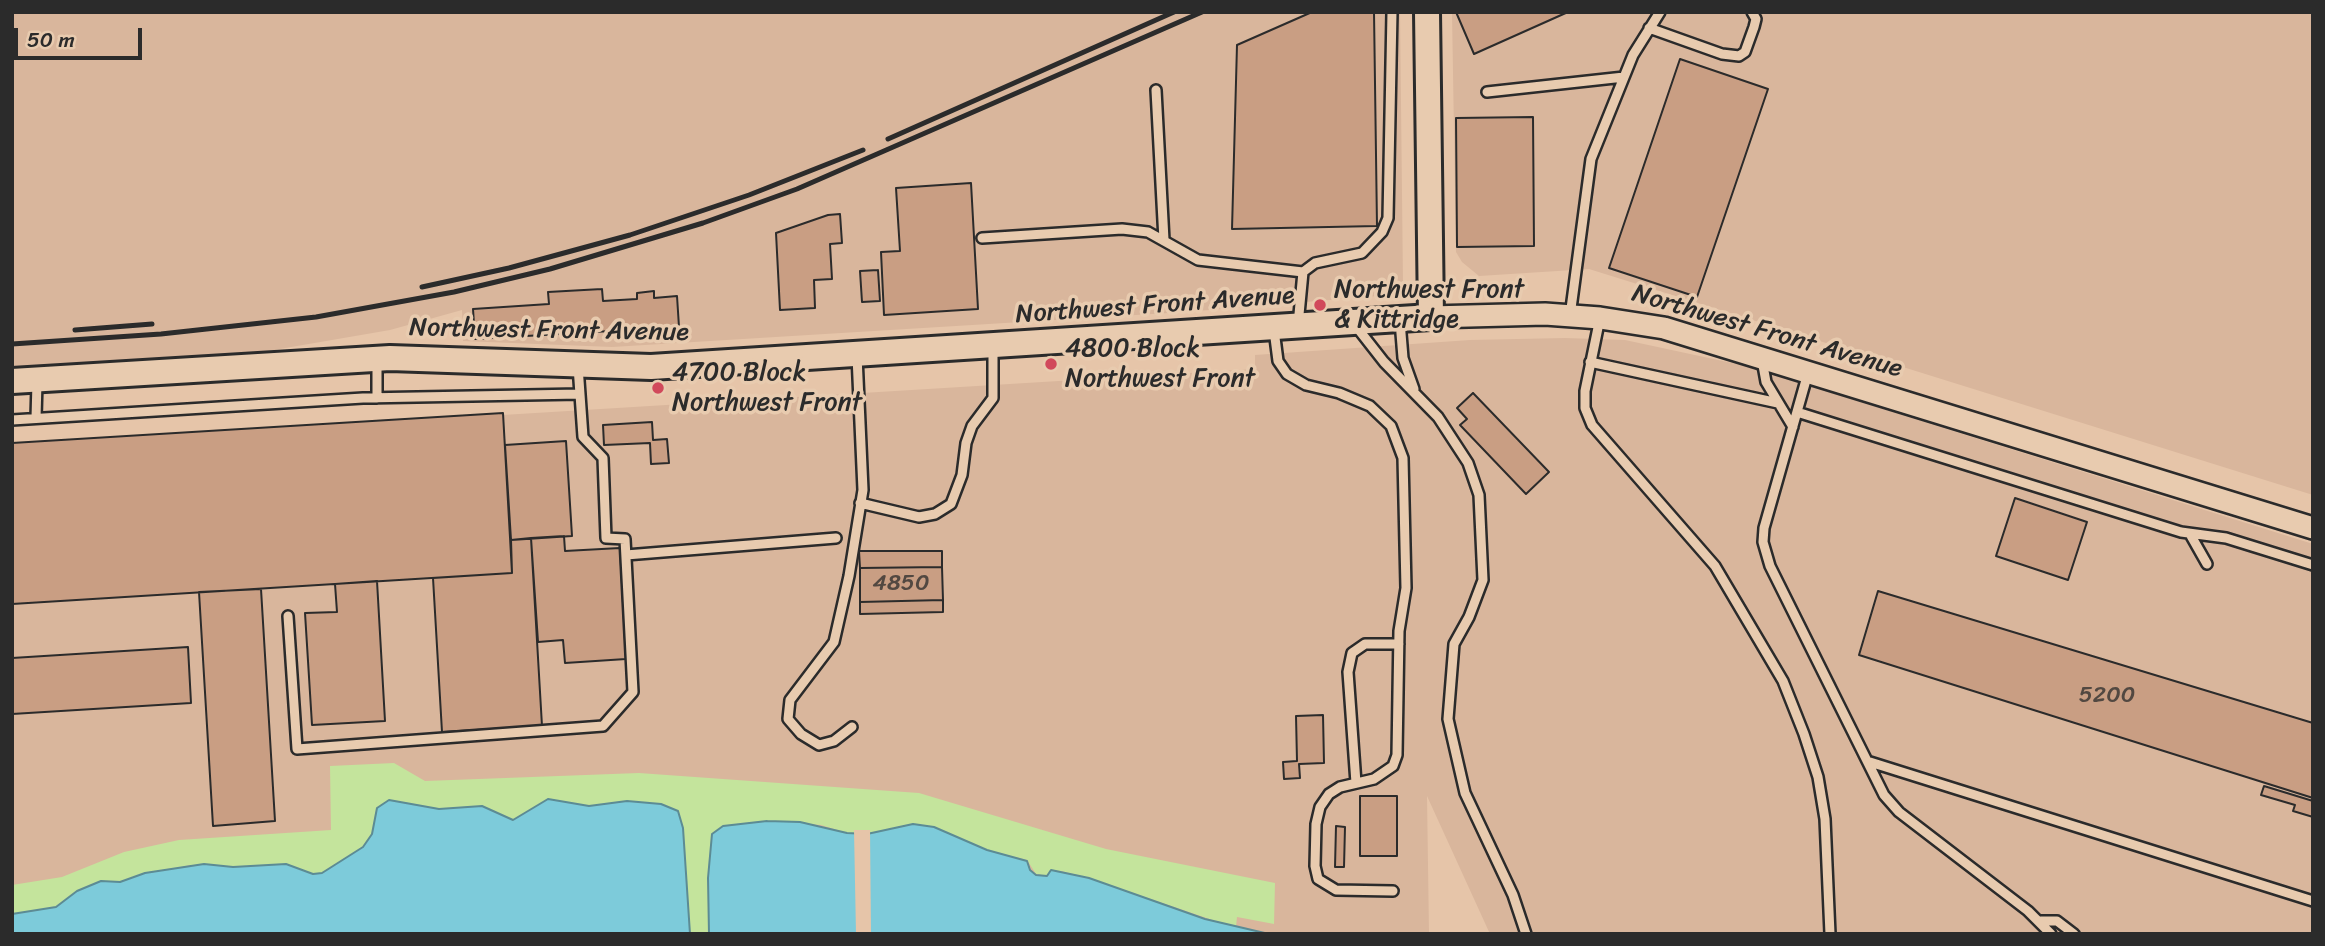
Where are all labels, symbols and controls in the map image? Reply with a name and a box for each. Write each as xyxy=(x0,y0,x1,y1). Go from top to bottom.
scale bar xyxy=(18,14,145,58)
text: 50 m xyxy=(27,21,75,59)
place label: Northwest Front & Kittridge xyxy=(1334,274,1524,336)
street label: Northwest Front Avenue xyxy=(1628,278,1906,386)
street label: Northwest Front Avenue xyxy=(1014,281,1296,331)
marker: Northwest Front & Kittridge xyxy=(1312,297,1328,313)
street label: Northwest Front Avenue xyxy=(409,313,689,349)
place label: 4800 Block Northwest Front xyxy=(1065,333,1255,394)
marker: 4800 Block Northwest Front xyxy=(1043,356,1059,372)
place label: 4700 Block Northwest Front xyxy=(672,357,862,418)
marker: 4700 Block Northwest Front xyxy=(650,380,666,396)
house number: 4850 xyxy=(873,570,929,598)
house number: 5200 xyxy=(2079,682,2135,710)

